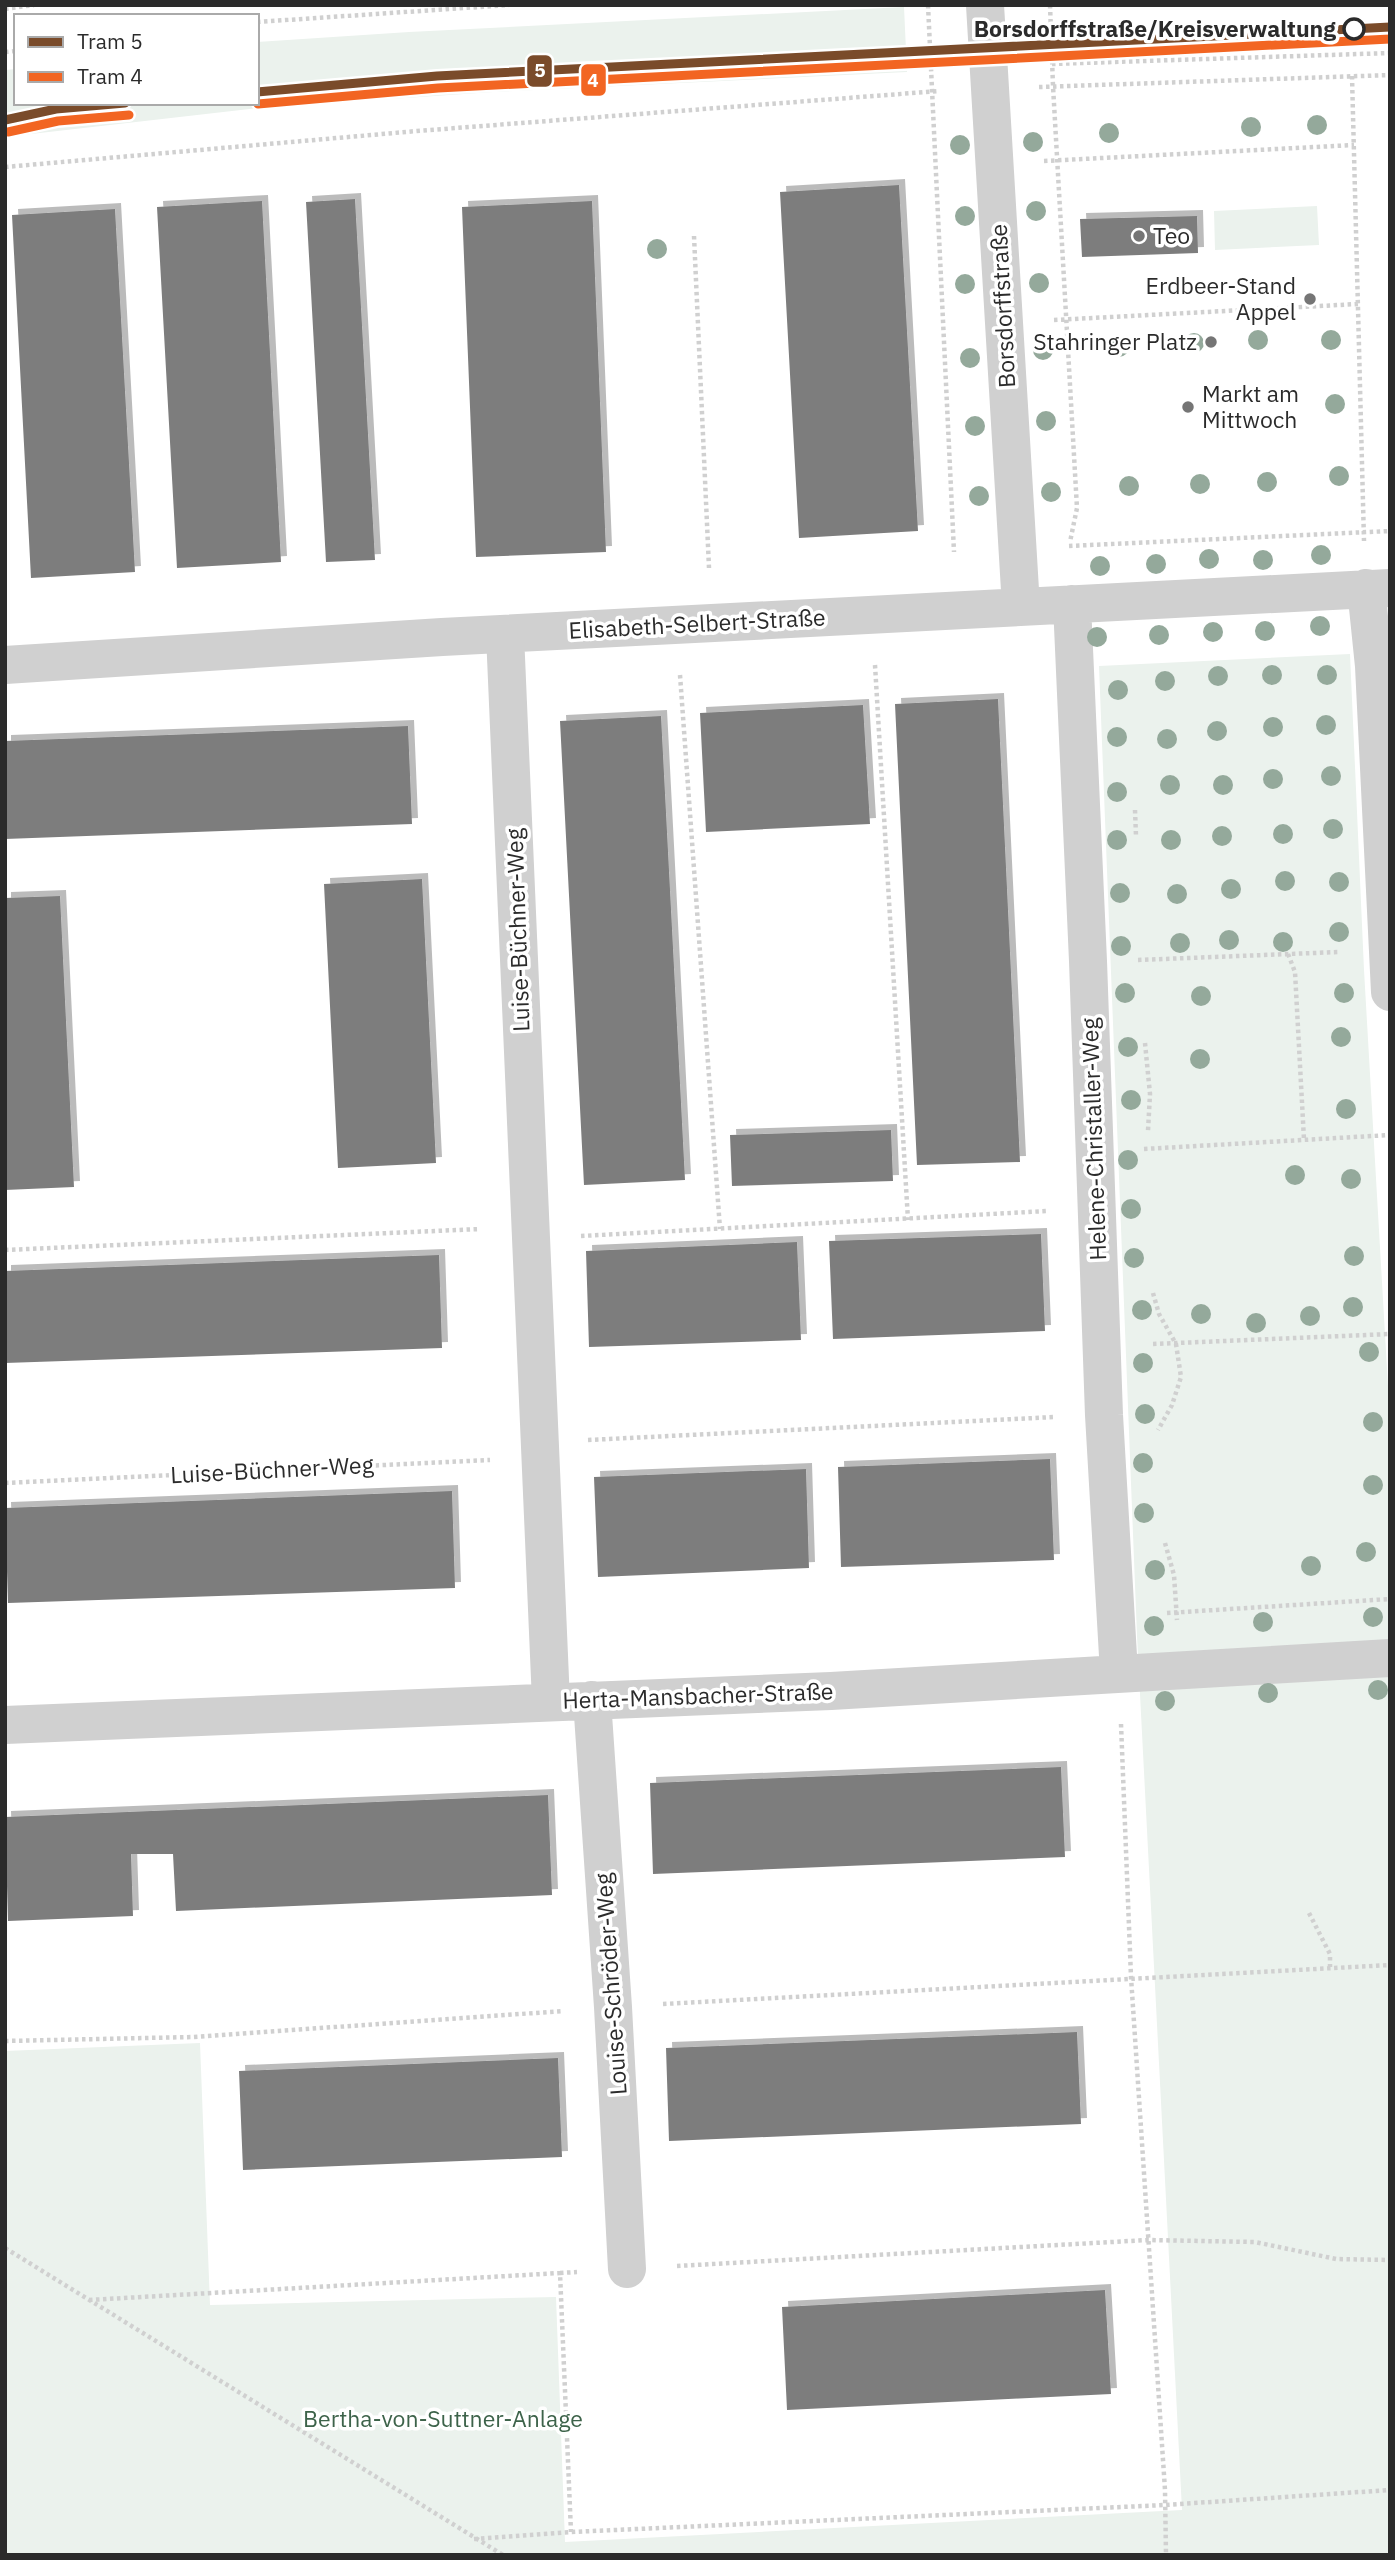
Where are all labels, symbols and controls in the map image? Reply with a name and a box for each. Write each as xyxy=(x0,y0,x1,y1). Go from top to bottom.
place label: Borsdorffstraße/Kreisverwaltung xyxy=(974,13,1336,43)
legend xyxy=(14,14,259,105)
marker: Borsdorffstraße/Kreisverwaltung xyxy=(1343,18,1365,40)
text: Tram 5 xyxy=(77,27,143,55)
line badge: 5 xyxy=(526,54,553,88)
text: 5 xyxy=(534,58,546,82)
text: Tram 4 xyxy=(77,62,143,90)
line badge: 4 xyxy=(580,63,607,97)
text: 4 xyxy=(587,68,599,92)
place label: Teo xyxy=(1153,220,1190,250)
street label: Borsdorffstraße xyxy=(983,223,1021,389)
marker: Teo xyxy=(1131,228,1147,244)
place label: Erdbeer-Stand Appel xyxy=(1146,270,1296,326)
marker: Erdbeer-Stand Appel xyxy=(1302,291,1318,307)
place label: Stahringer Platz xyxy=(1033,326,1197,356)
marker: Stahringer Platz xyxy=(1203,334,1219,350)
place label: Markt am Mittwoch xyxy=(1202,378,1299,434)
marker: Markt am Mittwoch xyxy=(1180,399,1196,415)
street label: Elisabeth-Selbert-Straße xyxy=(568,601,826,645)
street label: Luise-Büchner-Weg xyxy=(498,828,536,1032)
street label: Helene-Christaller-Weg xyxy=(1074,1017,1112,1261)
street label: Luise-Büchner-Weg xyxy=(169,1449,374,1489)
street label: Herta-Mansbacher-Straße xyxy=(562,1675,834,1715)
street label: Louise-Schröder-Weg xyxy=(587,1872,633,2096)
park label: Bertha-von-Suttner-Anlage xyxy=(303,2403,583,2433)

